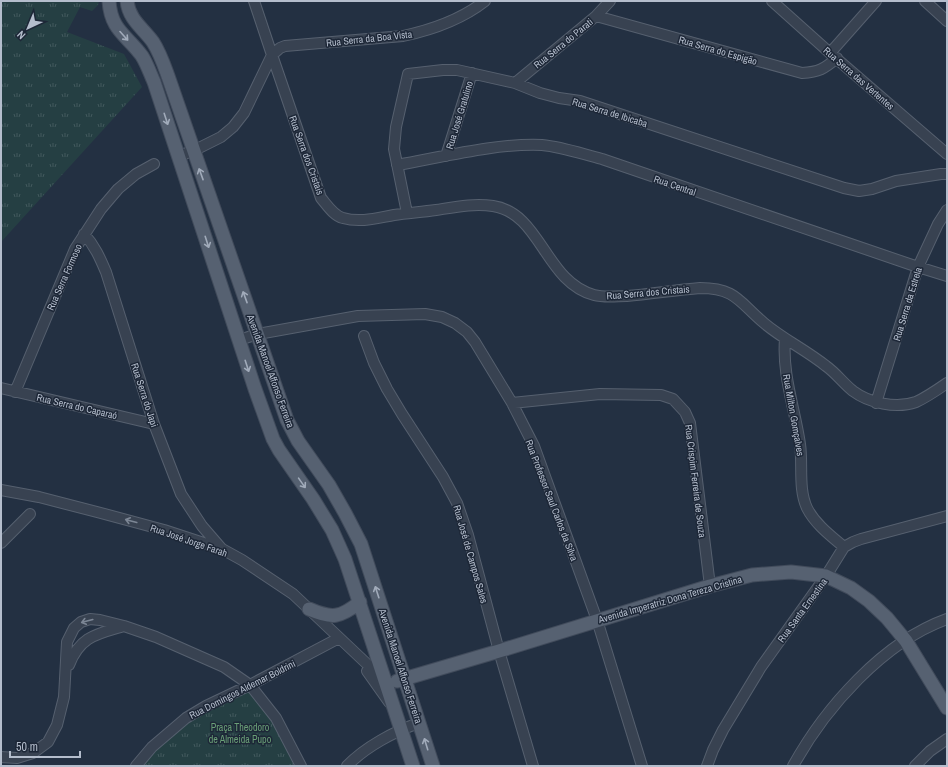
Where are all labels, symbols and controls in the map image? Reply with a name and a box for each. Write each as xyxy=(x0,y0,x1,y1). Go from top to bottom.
north arrow xyxy=(8,8,48,48)
street label: Rua Serra do Parati xyxy=(531,15,596,71)
street label: Rua Serra da Boa Vista xyxy=(325,27,413,49)
text: N xyxy=(14,28,28,42)
one-way arrow xyxy=(119,31,129,41)
street label: Rua Serra do Espigão xyxy=(677,33,759,68)
street label: Rua Serra das Vertentes xyxy=(821,44,897,113)
street label: Rua José Gratulino xyxy=(443,79,476,151)
street label: Rua Serra de Ibicaba xyxy=(571,95,649,130)
one-way arrow xyxy=(163,112,170,125)
street label: Rua Serra dos Cristais xyxy=(286,114,327,197)
one-way arrow xyxy=(197,169,205,181)
street label: Rua Central xyxy=(652,172,698,199)
one-way arrow xyxy=(204,236,211,249)
street label: Rua Serra Formoso xyxy=(44,241,85,313)
street label: Rua Serra da Estrela xyxy=(890,265,925,343)
street label: Rua Serra dos Cristais xyxy=(606,282,690,303)
one-way arrow xyxy=(240,291,248,303)
street label: Avenida Manoel Affonso Ferreira xyxy=(244,312,297,430)
one-way arrow xyxy=(244,359,251,372)
street label: Rua Serra do Japi xyxy=(128,361,161,429)
street label: Rua Milton Gomçalves xyxy=(780,373,807,457)
street label: Rua Serra do Caparaó xyxy=(35,391,119,422)
street label: Rua Crispim Ferreira de Souza xyxy=(682,424,709,539)
street label: Rua Professor Saul Carlos da Silva xyxy=(522,438,581,563)
one-way arrow xyxy=(298,477,306,488)
street label: Rua José de Campos Sales xyxy=(450,503,491,605)
one-way arrow xyxy=(124,517,137,524)
street label: Rua José Jorge Farah xyxy=(149,521,229,560)
street label: Avenida Imperatriz Dona Tereza Cristina xyxy=(596,573,744,627)
street label: Rua Santa Ernestina xyxy=(775,575,830,645)
one-way arrow xyxy=(373,586,380,599)
street label: Avenida Manoel Affonso Ferreira xyxy=(376,606,425,725)
one-way arrow xyxy=(80,617,93,625)
street label: Rua Domingos Aldemar Boldrini xyxy=(187,657,298,722)
park label: Praça Theodoro de Almeida Pupo xyxy=(209,721,272,746)
scale bar xyxy=(10,733,80,759)
one-way arrow xyxy=(422,738,429,751)
text: 50 m xyxy=(16,739,38,755)

